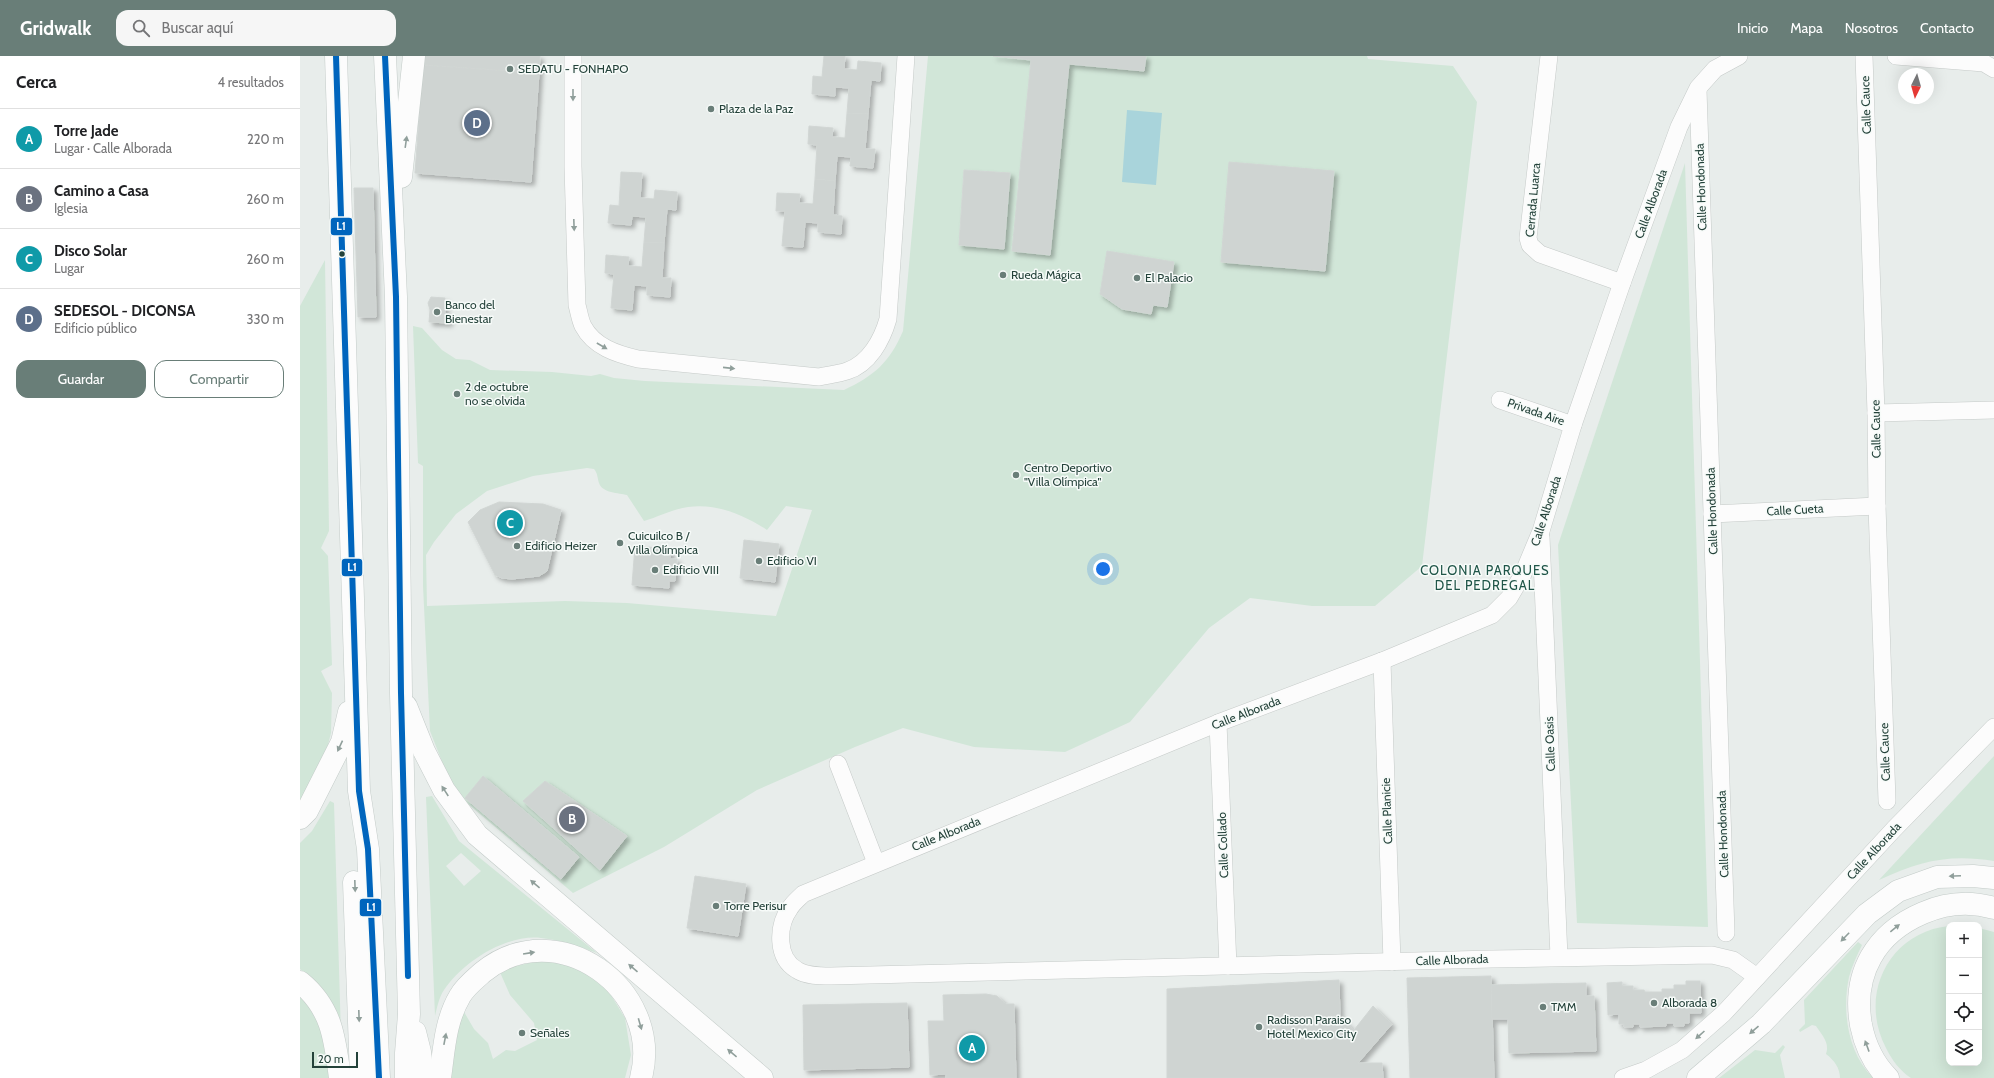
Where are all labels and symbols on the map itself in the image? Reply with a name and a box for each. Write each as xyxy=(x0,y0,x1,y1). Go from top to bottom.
place label: SEDATU - FONHAPO xyxy=(518,61,628,76)
marker: SEDATU - FONHAPO xyxy=(505,64,515,74)
north arrow xyxy=(1898,68,1934,104)
street label: Calle Cauce xyxy=(1857,75,1874,135)
one-way arrow xyxy=(570,89,576,102)
place label: Plaza de la Paz xyxy=(719,101,794,116)
marker: Plaza de la Paz xyxy=(706,104,716,114)
pin: D xyxy=(464,108,490,138)
one-way arrow xyxy=(403,136,409,148)
street label: Calle Hondonada xyxy=(1691,143,1710,231)
street label: Cerrada Luarca xyxy=(1522,162,1543,238)
street label: Calle Alborada xyxy=(1631,167,1670,241)
line badge: L1 xyxy=(330,217,353,236)
text: L1 xyxy=(336,219,346,233)
one-way arrow xyxy=(571,219,578,231)
unlabelled marker xyxy=(337,249,347,259)
place label: Rueda Mágica xyxy=(1011,267,1081,282)
marker: Rueda Mágica xyxy=(998,270,1008,280)
place label: El Palacio xyxy=(1145,270,1193,285)
marker: El Palacio xyxy=(1132,273,1142,283)
place label: Banco del Bienestar xyxy=(445,297,495,326)
marker: Banco del Bienestar xyxy=(432,307,442,317)
one-way arrow xyxy=(596,342,608,349)
one-way arrow xyxy=(723,365,735,372)
place label: 2 de octubre no se olvida xyxy=(465,379,528,408)
marker: 2 de octubre no se olvida xyxy=(452,389,462,399)
street label: Privada Aire xyxy=(1506,395,1567,428)
street label: Calle Cauce xyxy=(1867,400,1884,458)
place label: Centro Deportivo "Villa Olímpica" xyxy=(1024,460,1112,489)
street label: Calle Hondonada xyxy=(1702,467,1721,555)
marker: Centro Deportivo "Villa Olímpica" xyxy=(1011,470,1021,480)
street label: Calle Alborada xyxy=(1527,474,1564,548)
street label: Calle Cueta xyxy=(1766,501,1824,518)
pin: C xyxy=(497,508,523,538)
place label: Cuicuilco B / Villa Olímpica xyxy=(628,528,698,557)
place label: Edificio Heizer xyxy=(525,538,597,553)
marker: Cuicuilco B / Villa Olímpica xyxy=(615,538,625,548)
marker: Edificio Heizer xyxy=(512,541,522,551)
place label: Edificio VI xyxy=(767,553,817,568)
marker: Edificio VI xyxy=(754,556,764,566)
line badge: L1 xyxy=(341,558,363,577)
your location xyxy=(1093,559,1113,579)
text: L1 xyxy=(347,560,357,574)
place label: Edificio VIII xyxy=(663,562,719,577)
district label: COLONIA PARQUES DEL PEDREGAL xyxy=(1420,562,1550,593)
marker: Edificio VIII xyxy=(650,565,660,575)
street label: Calle Alborada xyxy=(1209,692,1283,733)
street label: Calle Oasis xyxy=(1541,716,1558,772)
street label: Calle Cauce xyxy=(1876,722,1893,782)
one-way arrow xyxy=(337,741,343,752)
street label: Calle Planicie xyxy=(1378,778,1395,844)
one-way arrow xyxy=(441,785,448,797)
street label: Calle Hondonada xyxy=(1713,790,1732,878)
pin: B xyxy=(559,804,585,834)
street label: Calle Collado xyxy=(1214,811,1231,878)
street label: Calle Alborada xyxy=(909,813,983,854)
street label: Calle Alborada xyxy=(1843,819,1904,882)
one-way arrow xyxy=(1949,873,1961,880)
one-way arrow xyxy=(529,879,540,888)
one-way arrow xyxy=(351,880,358,892)
line badge: L1 xyxy=(359,898,382,917)
place label: Torre Perisur xyxy=(724,898,787,913)
text: L1 xyxy=(366,900,376,914)
marker: Torre Perisur xyxy=(711,901,721,911)
one-way arrow xyxy=(1890,923,1901,932)
one-way arrow xyxy=(1840,932,1850,942)
one-way arrow xyxy=(523,949,535,955)
street label: Calle Alborada xyxy=(1415,951,1489,968)
one-way arrow xyxy=(628,964,638,973)
place label: Alborada 8 xyxy=(1662,995,1717,1010)
marker: Alborada 8 xyxy=(1649,998,1659,1008)
place label: TMM xyxy=(1551,999,1577,1014)
marker: TMM xyxy=(1538,1002,1548,1012)
one-way arrow xyxy=(356,1010,362,1023)
place label: Radisson Paraiso Hotel Mexico City xyxy=(1267,1012,1357,1041)
one-way arrow xyxy=(637,1018,643,1030)
marker: Radisson Paraiso Hotel Mexico City xyxy=(1254,1022,1264,1032)
place label: Señales xyxy=(530,1025,570,1040)
one-way arrow xyxy=(1749,1025,1759,1035)
marker: Señales xyxy=(517,1028,527,1038)
one-way arrow xyxy=(1694,1030,1705,1039)
one-way arrow xyxy=(442,1033,448,1045)
pin: A xyxy=(959,1033,985,1063)
one-way arrow xyxy=(1864,1039,1870,1051)
one-way arrow xyxy=(727,1048,737,1057)
scale bar xyxy=(312,1050,358,1069)

